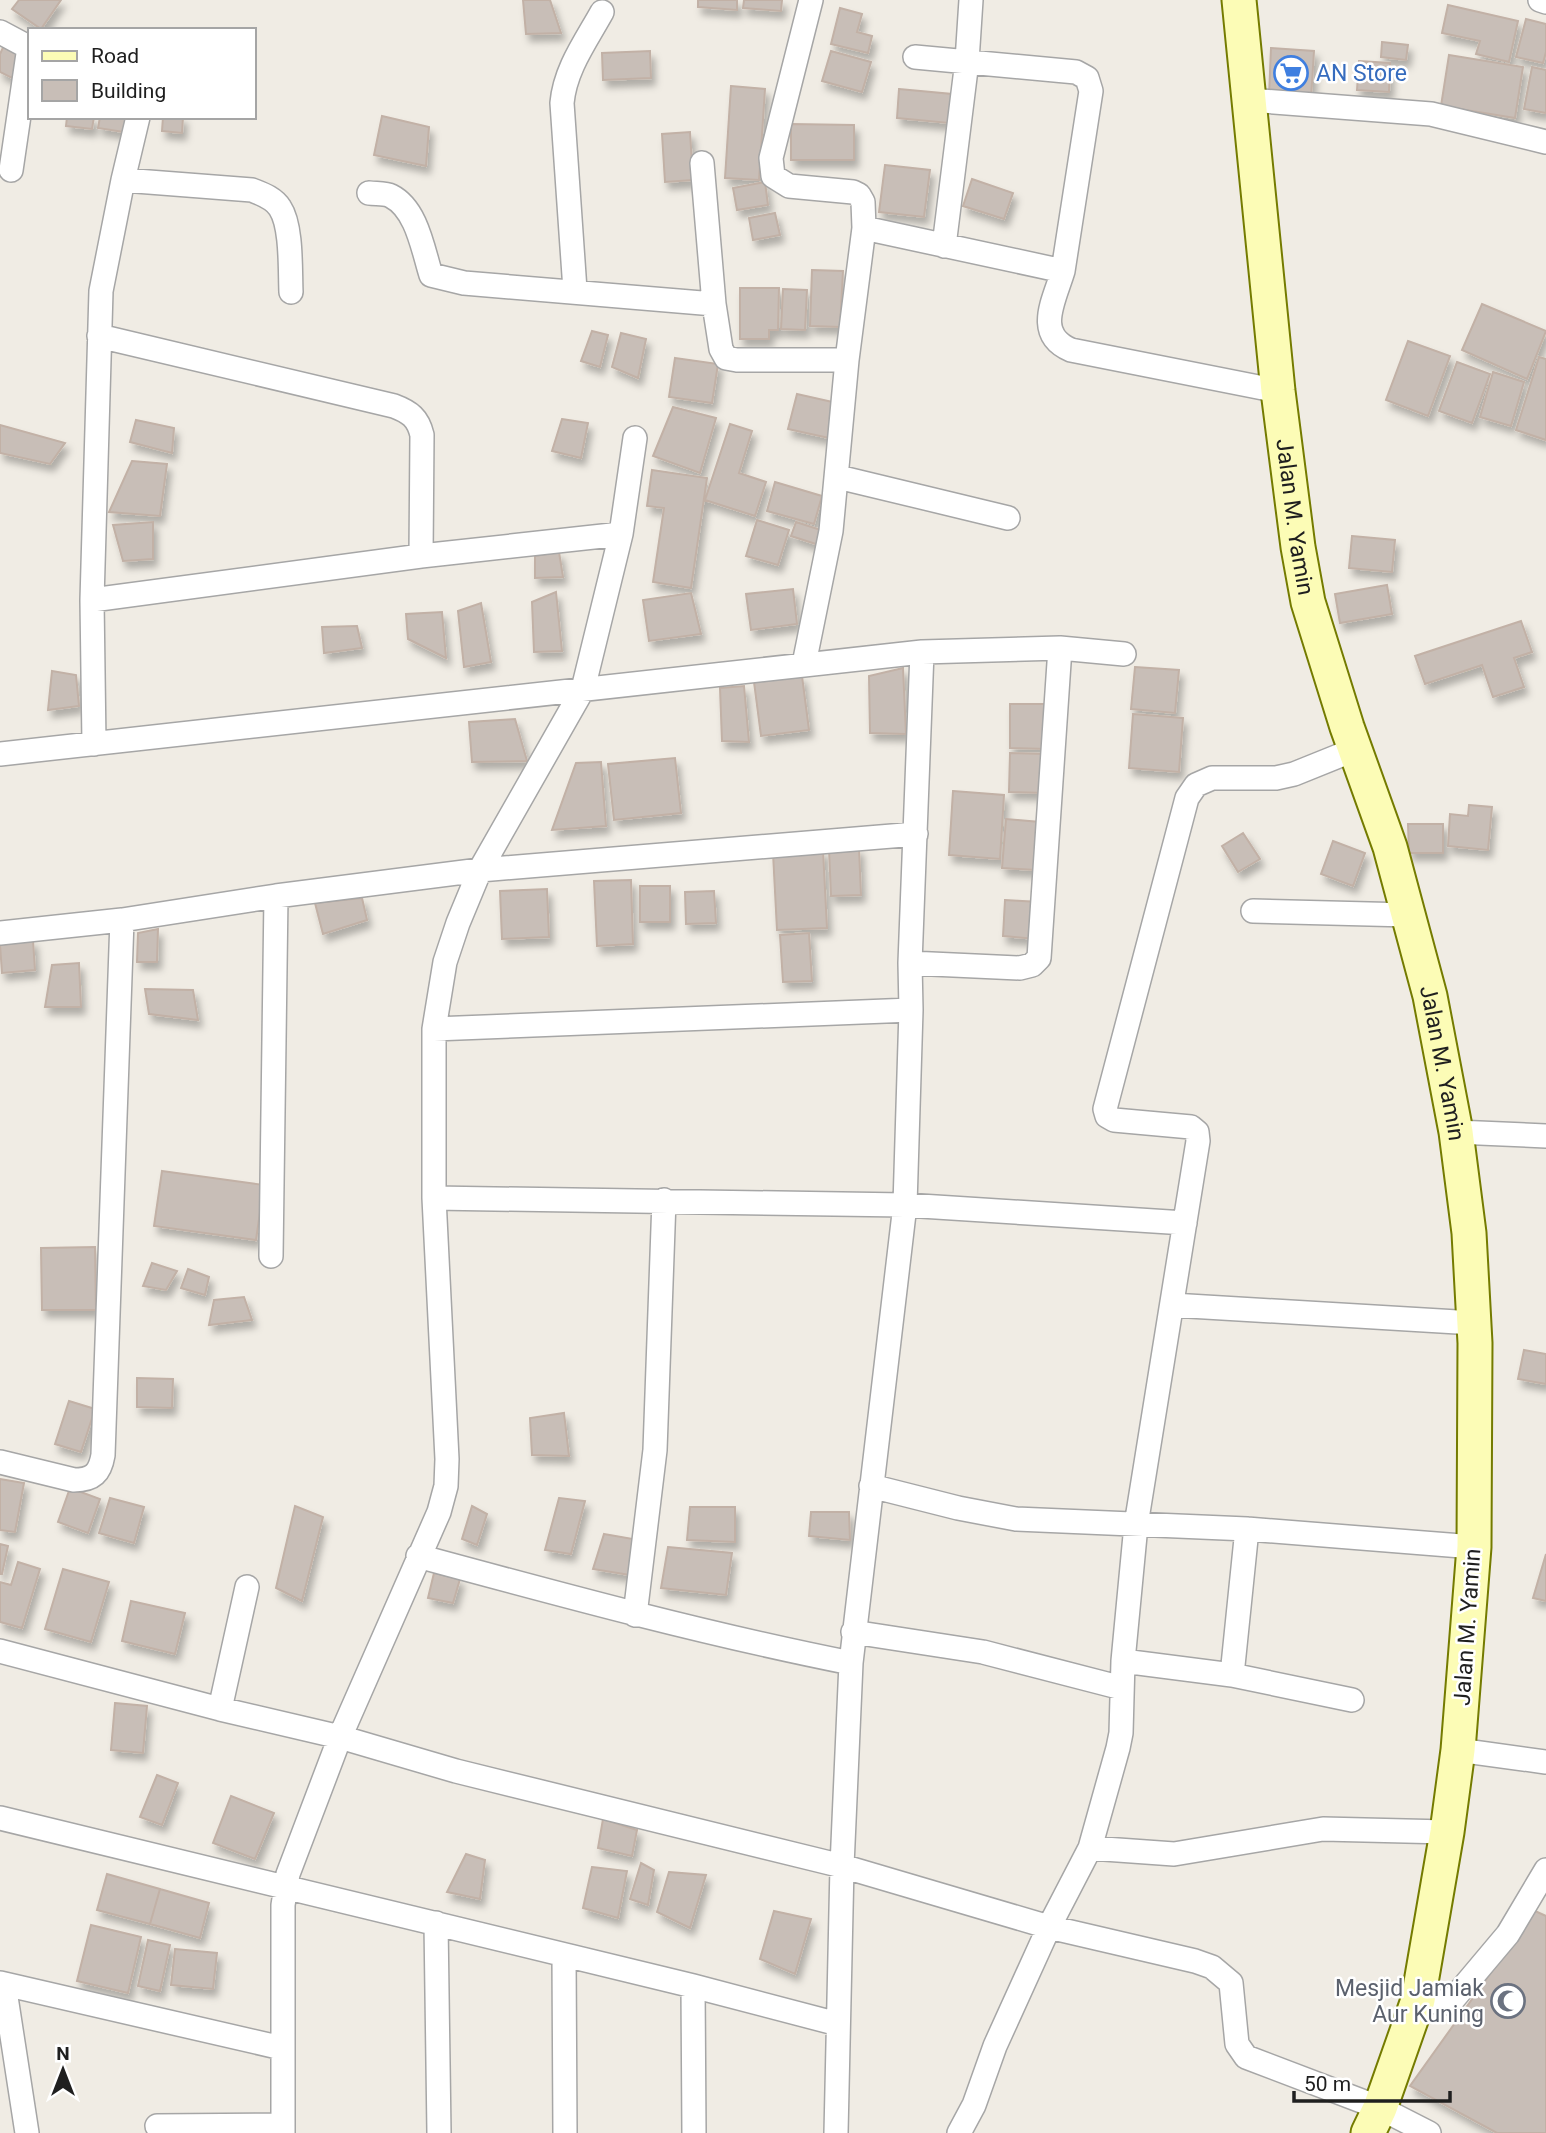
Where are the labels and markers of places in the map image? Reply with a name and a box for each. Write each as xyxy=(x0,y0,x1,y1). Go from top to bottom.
supermarket icon: AN Store xyxy=(1272,54,1310,92)
place label: AN Store xyxy=(1316,60,1407,87)
place label: Mesjid Jamiak Aur Kuning xyxy=(1335,1975,1484,2028)
mosque icon: Mesjid Jamiak Aur Kuning xyxy=(1489,1982,1527,2020)

